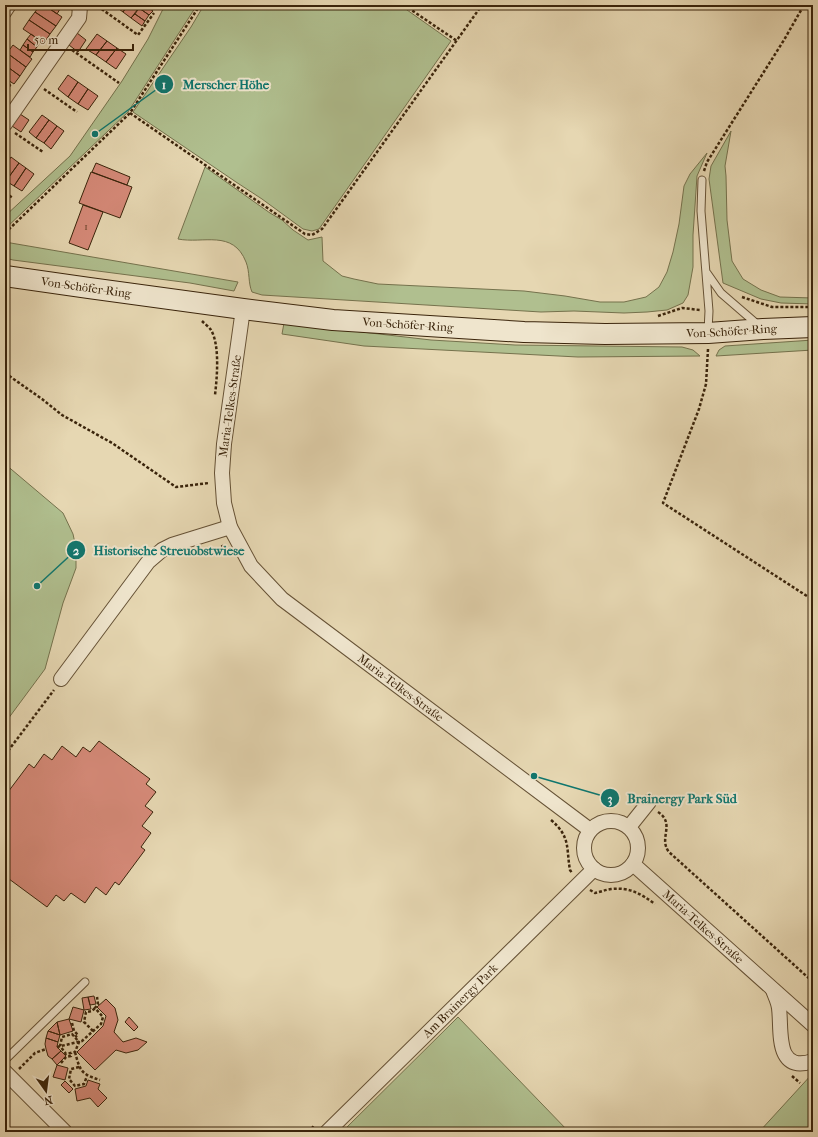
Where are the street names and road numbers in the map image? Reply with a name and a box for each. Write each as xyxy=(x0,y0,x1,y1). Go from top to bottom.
street label: Von-Schöfer-Ring xyxy=(39,274,133,301)
street label: Von-Schöfer-Ring xyxy=(361,315,454,335)
street label: Von-Schöfer-Ring xyxy=(685,321,778,340)
street label: Maria-Telkes-Straße xyxy=(216,354,244,458)
street label: Maria-Telkes-Straße xyxy=(355,651,446,725)
street label: Maria-Telkes-Straße xyxy=(660,887,746,966)
street label: Am Brainergy Park xyxy=(419,960,501,1041)

